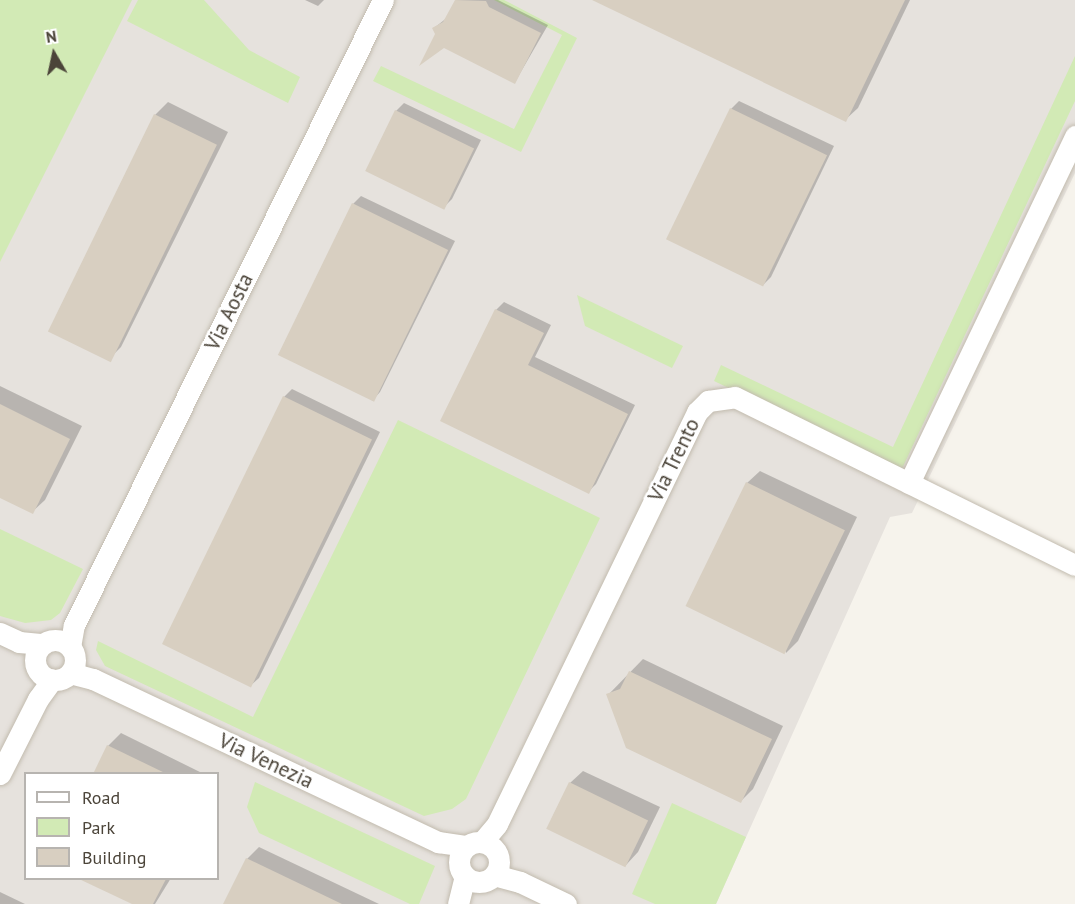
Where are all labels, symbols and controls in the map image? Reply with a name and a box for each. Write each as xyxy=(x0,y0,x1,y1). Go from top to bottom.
north arrow xyxy=(24,24,84,84)
text: N xyxy=(44,26,58,47)
street label: Via Aosta xyxy=(199,269,259,355)
street label: Via Trento xyxy=(643,414,705,506)
street label: Via Venezia xyxy=(214,728,318,794)
legend xyxy=(24,772,219,880)
text: Road xyxy=(82,786,120,809)
text: Park xyxy=(82,816,115,839)
text: Building xyxy=(82,846,146,869)

